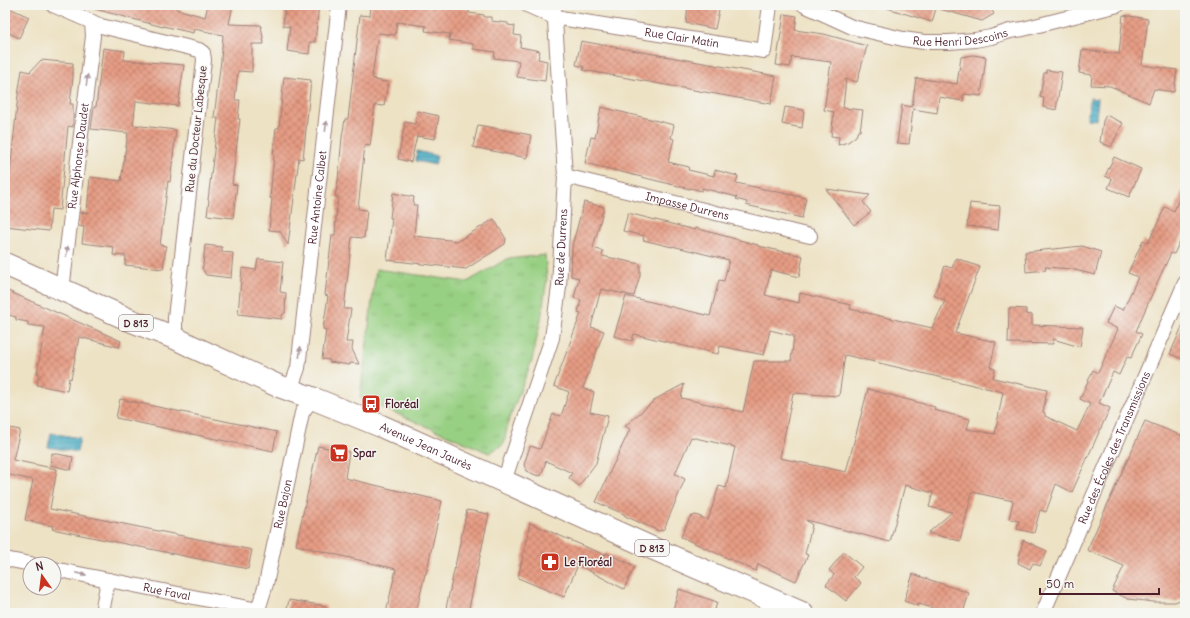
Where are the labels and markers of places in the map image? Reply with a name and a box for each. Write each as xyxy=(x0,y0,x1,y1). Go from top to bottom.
bus stop icon: Floréal xyxy=(360,393,382,415)
place label: Floréal xyxy=(385,397,419,411)
supermarket icon: Spar xyxy=(328,442,350,464)
place label: Spar xyxy=(353,446,377,461)
pharmacy icon: Le Floréal xyxy=(539,551,561,573)
place label: Le Floréal xyxy=(564,555,612,569)

